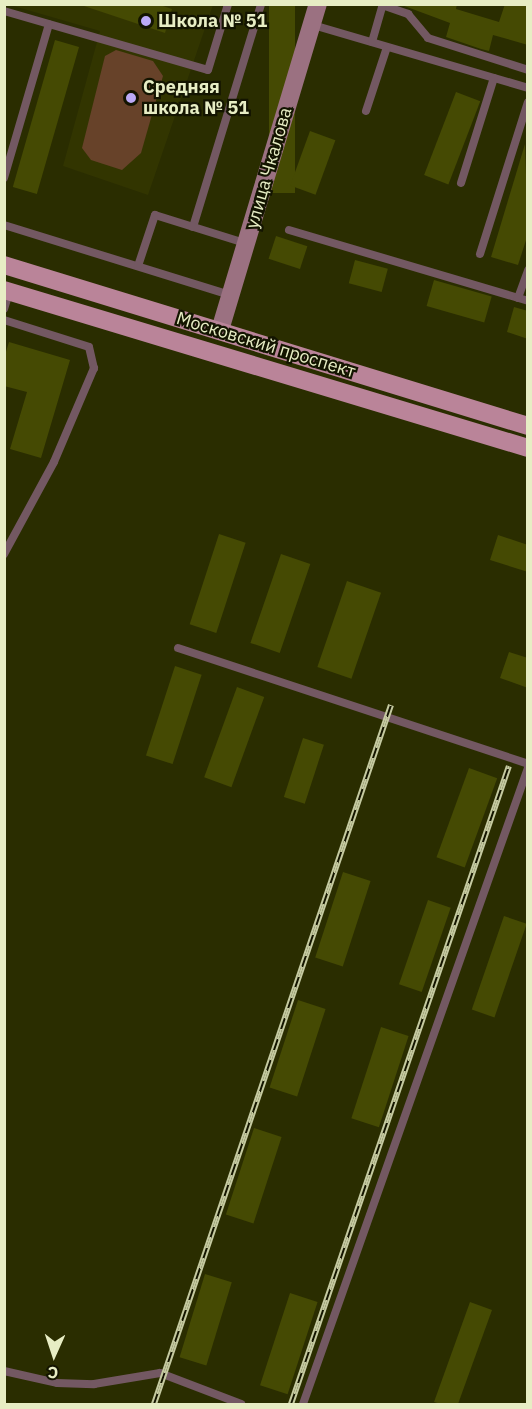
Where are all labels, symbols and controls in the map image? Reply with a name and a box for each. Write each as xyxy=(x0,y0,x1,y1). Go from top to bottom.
place label: Школа № 51 xyxy=(158,10,267,32)
marker: Школа № 51 xyxy=(139,14,153,28)
place label: Средняя школа № 51 xyxy=(143,77,249,119)
marker: Средняя школа № 51 xyxy=(124,91,138,105)
street label: улица Чкалова xyxy=(241,105,297,231)
street label: Московский проспект xyxy=(174,307,358,383)
north arrow xyxy=(24,1325,84,1385)
text: С xyxy=(47,1363,59,1383)

